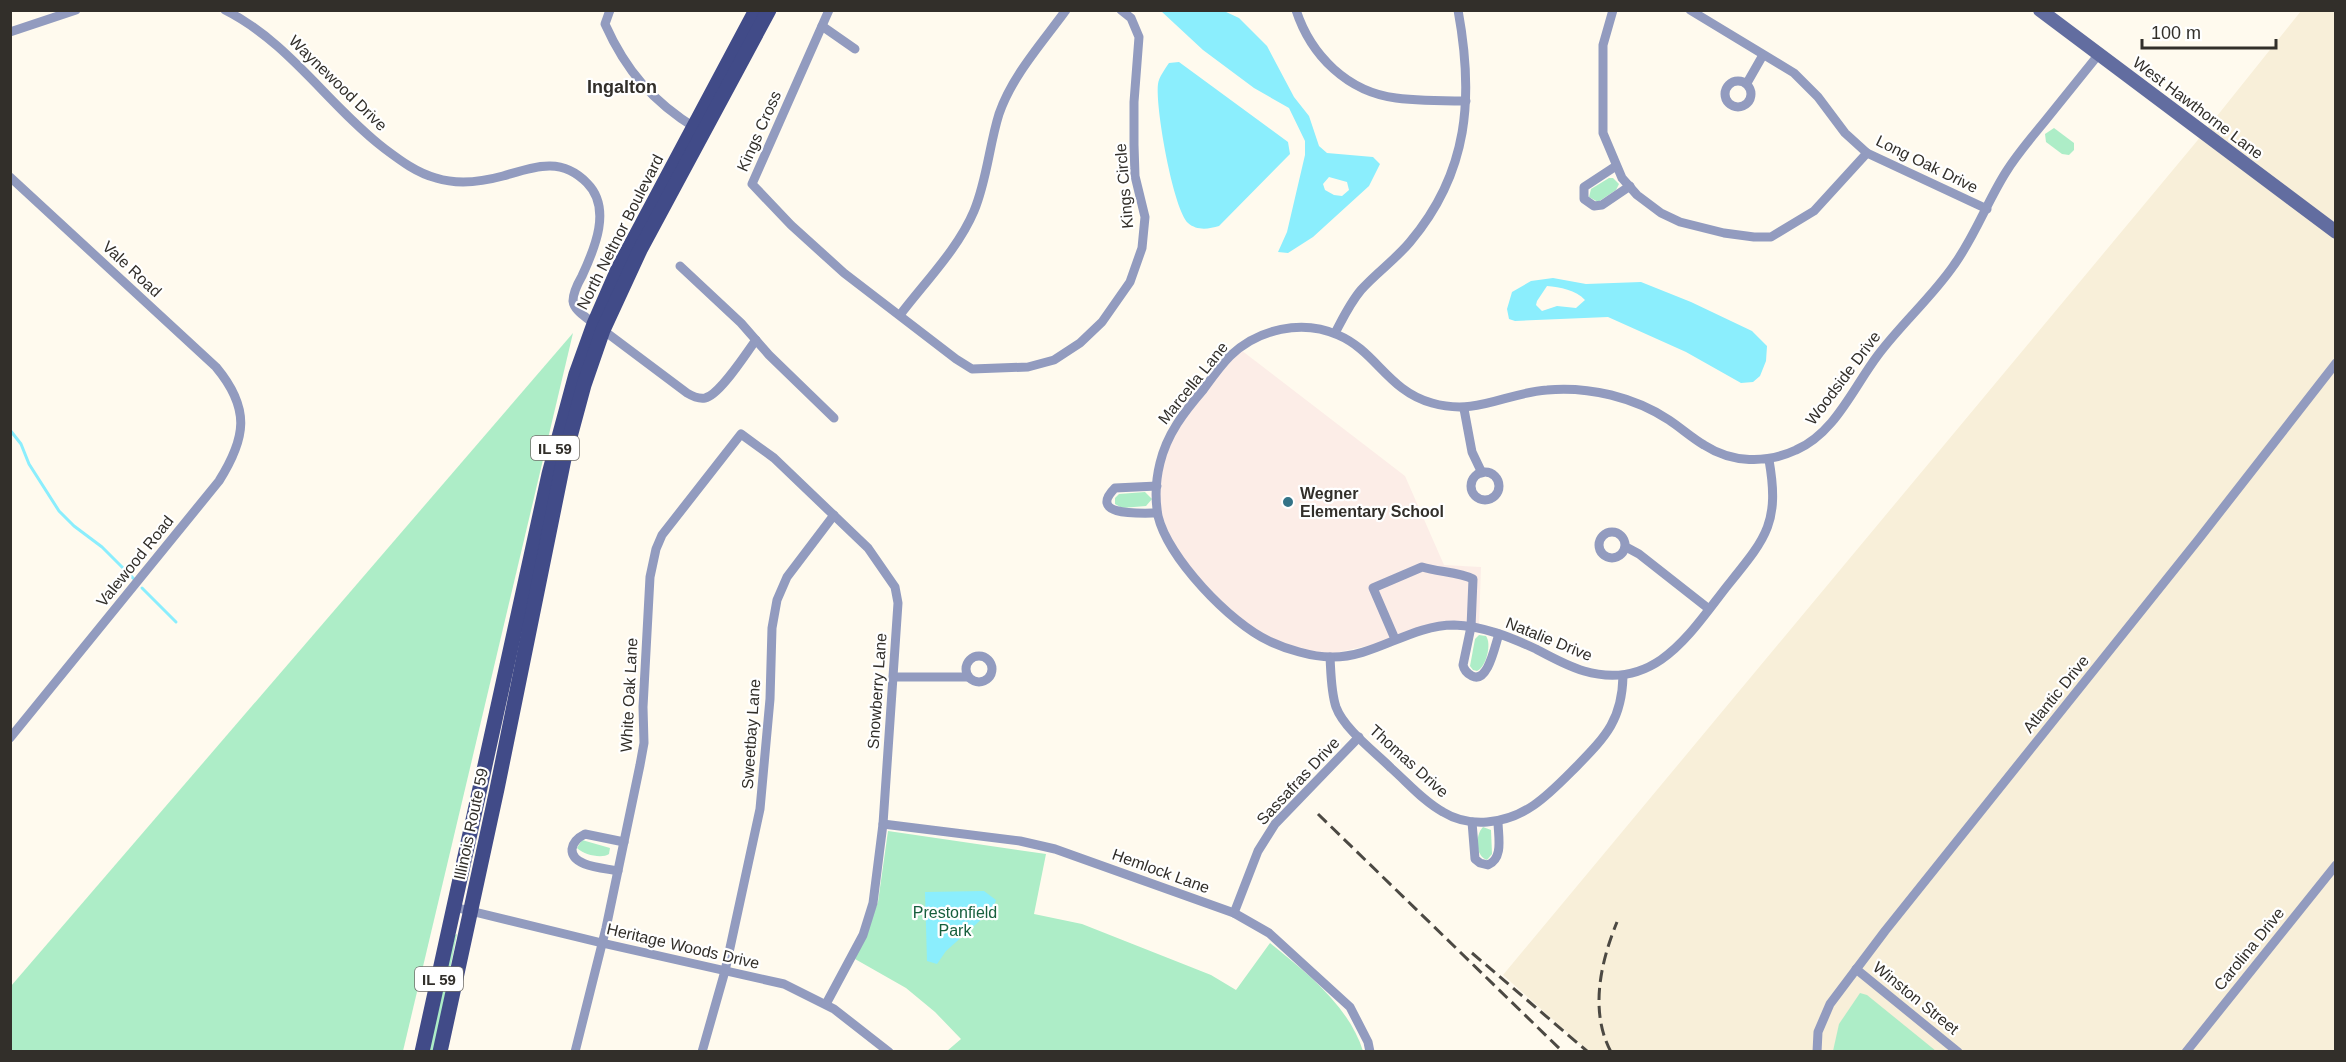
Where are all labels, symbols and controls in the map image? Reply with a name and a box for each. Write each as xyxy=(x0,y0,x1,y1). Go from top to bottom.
scale bar xyxy=(2142,12,2276,50)
text: 100 m xyxy=(2151,23,2201,43)
street label: Waynewood Drive xyxy=(286,32,390,134)
street label: West Hawthorne Lane xyxy=(2130,54,2266,162)
district label: Ingalton xyxy=(587,77,657,97)
street label: Kings Cross xyxy=(734,88,784,174)
street label: Long Oak Drive xyxy=(1873,132,1981,196)
street label: Kings Circle xyxy=(1112,143,1136,229)
street label: North Neltnor Boulevard xyxy=(573,152,667,312)
street label: Vale Road xyxy=(99,238,165,300)
street label: Woodside Drive xyxy=(1802,328,1884,428)
street label: Marcella Lane xyxy=(1155,339,1231,427)
road number: IL 59 xyxy=(531,436,579,460)
place label: Wegner Elementary School xyxy=(1300,485,1444,520)
marker: Wegner Elementary School xyxy=(1281,495,1295,509)
street label: Valewood Road xyxy=(93,512,177,610)
street label: Natalie Drive xyxy=(1503,614,1595,664)
street label: Snowberry Lane xyxy=(864,632,890,750)
street label: White Oak Lane xyxy=(618,637,640,753)
street label: Atlantic Drive xyxy=(2020,652,2092,736)
street label: Sweetbay Lane xyxy=(739,678,763,790)
street label: Thomas Drive xyxy=(1366,721,1452,801)
street label: Sassafras Drive xyxy=(1253,734,1343,828)
street label: Illinois Route 59 xyxy=(451,766,491,881)
street label: Hemlock Lane xyxy=(1110,846,1212,897)
park label: Prestonfield Park xyxy=(913,904,997,939)
street label: Carolina Drive xyxy=(2210,904,2288,994)
street label: Heritage Woods Drive xyxy=(605,920,761,972)
street label: Winston Street xyxy=(1870,958,1963,1038)
road number: IL 59 xyxy=(415,967,463,991)

